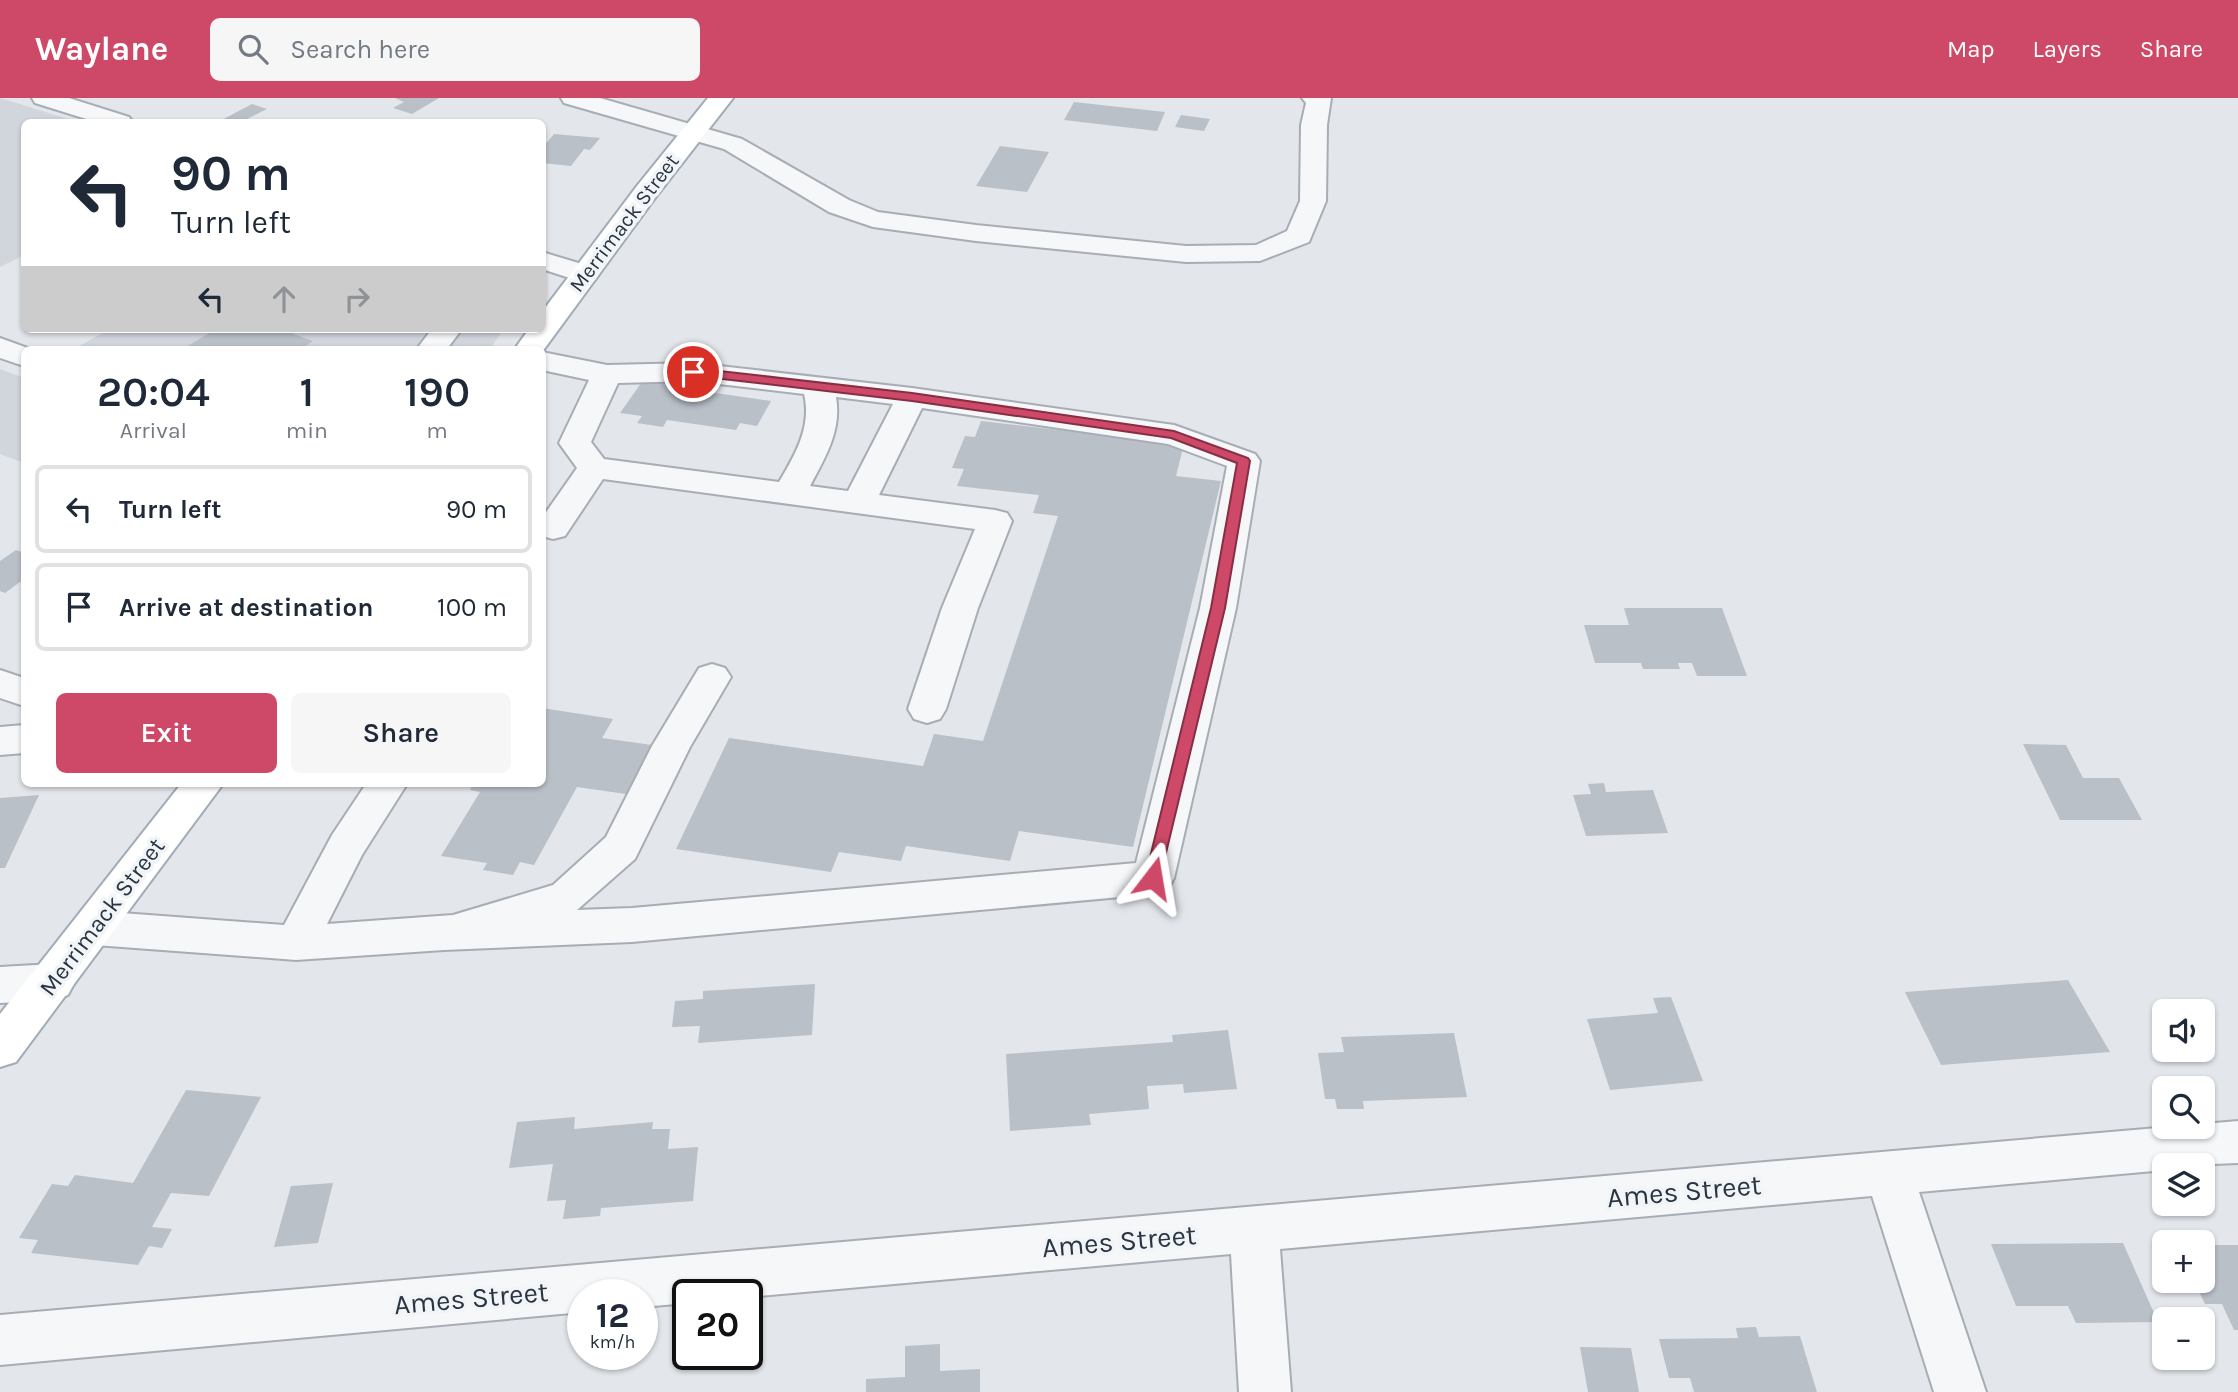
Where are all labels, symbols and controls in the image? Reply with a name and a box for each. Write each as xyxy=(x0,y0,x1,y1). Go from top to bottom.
search box xyxy=(210,18,700,81)
text: Waylane xyxy=(35,30,168,68)
icon: search xyxy=(234,30,272,68)
text: Search here xyxy=(290,34,430,65)
text: Map xyxy=(1947,35,1995,63)
text: Layers xyxy=(2033,35,2102,63)
text: Share xyxy=(2140,35,2203,63)
text: 90 m xyxy=(171,145,291,202)
icon: left xyxy=(56,147,147,238)
street label: Merrimack Street xyxy=(564,149,684,297)
text: Turn left xyxy=(171,204,291,241)
icon: left xyxy=(192,280,230,318)
icon: ahead xyxy=(265,280,303,318)
icon: right xyxy=(338,280,376,318)
pin xyxy=(663,342,723,402)
icon: arrive xyxy=(674,353,712,391)
text: 20:04 xyxy=(97,367,210,417)
text: 1 xyxy=(300,367,314,417)
text: 190 xyxy=(404,367,470,417)
text: Arrival xyxy=(120,417,187,444)
text: min xyxy=(286,417,328,444)
text: m xyxy=(426,417,448,444)
icon: left xyxy=(60,490,98,528)
text: Turn left xyxy=(119,494,221,525)
text: 90 m xyxy=(446,494,507,525)
icon: arrive xyxy=(60,588,98,626)
text: Arrive at destination xyxy=(119,592,373,623)
text: 100 m xyxy=(437,592,507,623)
button: Exit xyxy=(56,693,277,773)
button: Share xyxy=(291,693,511,773)
street label: Merrimack Street xyxy=(34,833,170,1001)
position arrow xyxy=(1116,841,1190,915)
map controls xyxy=(2152,999,2215,1370)
button: sound xyxy=(2152,999,2215,1062)
button: search xyxy=(2152,1076,2215,1139)
button: layers xyxy=(2152,1153,2215,1216)
street label: Ames Street xyxy=(1605,1168,1763,1214)
street label: Ames Street xyxy=(1040,1218,1198,1264)
button: + xyxy=(2152,1230,2215,1293)
street label: Ames Street xyxy=(392,1275,550,1321)
speed limit sign: 20 xyxy=(672,1279,763,1370)
text: 12 xyxy=(596,1295,629,1336)
button: − xyxy=(2152,1307,2215,1370)
text: km/h xyxy=(590,1331,635,1353)

